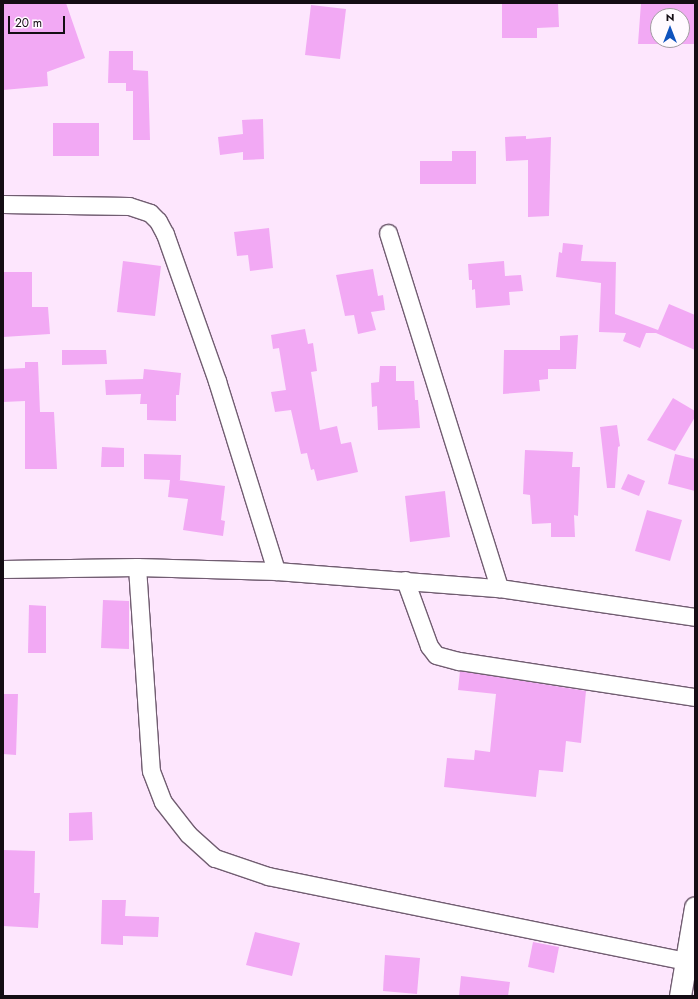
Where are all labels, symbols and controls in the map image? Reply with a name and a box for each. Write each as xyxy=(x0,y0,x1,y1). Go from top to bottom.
scale bar xyxy=(10,8,67,34)
north arrow xyxy=(650,8,690,48)
text: N xyxy=(666,9,674,25)
text: 20 m xyxy=(15,14,42,32)

